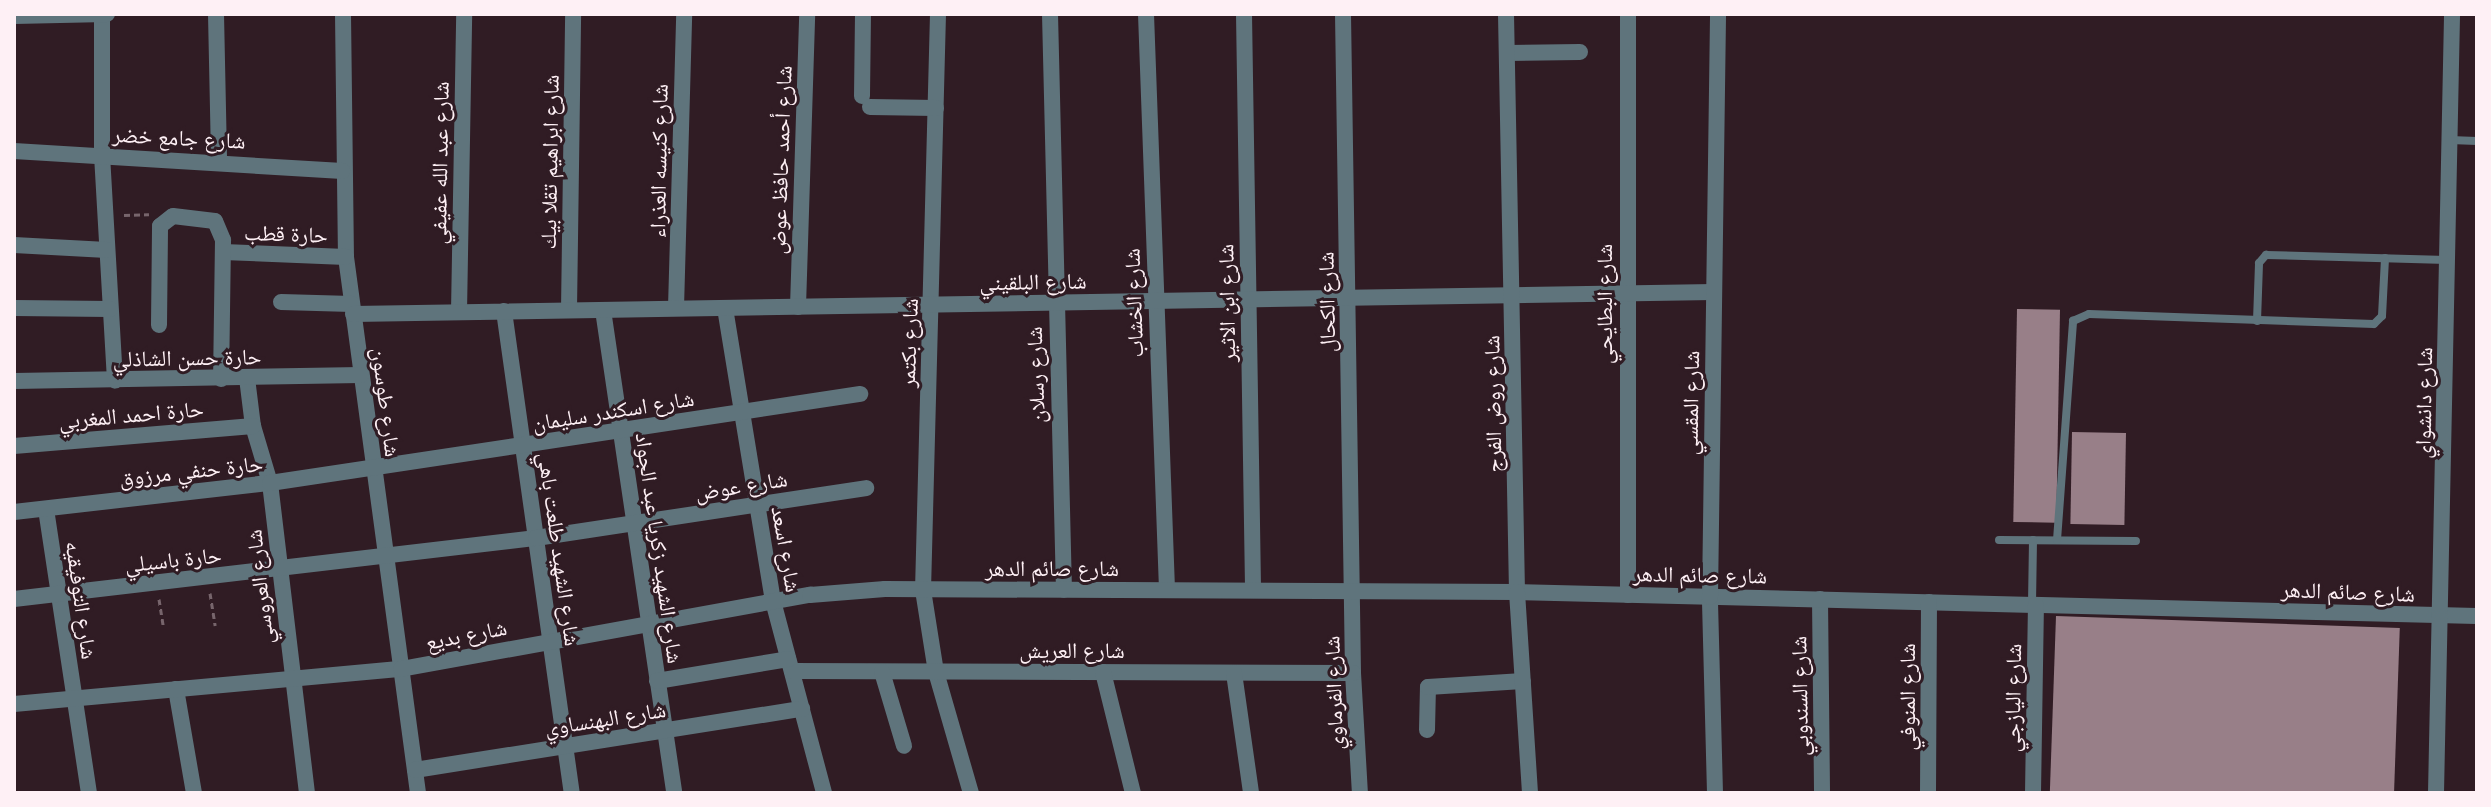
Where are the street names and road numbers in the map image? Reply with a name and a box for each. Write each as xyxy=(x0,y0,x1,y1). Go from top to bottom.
street label: شارع أحمد حافظ عوض xyxy=(764,65,796,255)
street label: شارع ابراهيم تقلا بيك xyxy=(534,74,564,250)
street label: شارع عبد الله عفيفي xyxy=(424,81,454,245)
street label: شارع كنيسه العذراء xyxy=(643,84,673,238)
street label: شارع جامع خضر xyxy=(112,120,246,154)
street label: حارة قطب xyxy=(244,218,328,248)
street label: شارع ابن الاثير xyxy=(1212,244,1240,362)
street label: شارع البطايحي xyxy=(1591,244,1617,364)
street label: شارع الخشاب xyxy=(1118,248,1148,358)
street label: شارع الكحال xyxy=(1312,251,1340,353)
street label: شارع البلقيني xyxy=(979,267,1087,295)
street label: شارع بكتمر xyxy=(893,298,923,388)
street label: شارع رسلان xyxy=(1020,326,1050,424)
street label: شارع روض الفرج xyxy=(1478,335,1506,473)
street label: حارة حسن الشاذلي xyxy=(112,343,262,371)
street label: شارع طوسون xyxy=(367,346,407,458)
street label: شارع دانشواي xyxy=(2409,347,2437,459)
street label: شارع المقسي xyxy=(1676,350,1704,456)
street label: شارع اسكندر سليمان xyxy=(530,384,696,436)
street label: حارة احمد المغربي xyxy=(57,395,205,433)
street label: شارع الشهيد زكريا عبد الجواد xyxy=(631,431,689,665)
street label: حارة حنفي مرزوق xyxy=(118,449,264,491)
street label: شارع الشهيد طلعت باهي xyxy=(533,451,587,647)
street label: شارع عوض xyxy=(693,465,789,505)
street label: شارع اسعد xyxy=(766,504,808,594)
street label: شارع العروسي xyxy=(240,528,278,646)
street label: شارع التوفيقيه xyxy=(61,539,103,661)
street label: حارة باسيلي xyxy=(123,541,223,577)
street label: شارع صائم الدهر xyxy=(985,555,1119,581)
street label: شارع صائم الدهر xyxy=(1633,560,1767,588)
street label: شارع صائم الدهر xyxy=(2280,575,2416,607)
street label: شارع بديع xyxy=(423,613,509,655)
street label: شارع الفرماوي xyxy=(1318,635,1348,751)
street label: شارع السندوبي xyxy=(1785,636,1813,756)
street label: شارع العريش xyxy=(1019,637,1125,663)
street label: شارع المنوفي xyxy=(1894,643,1920,751)
street label: شارع اليازجي xyxy=(1998,644,2026,752)
street label: شارع البهنساوي xyxy=(542,695,668,741)

